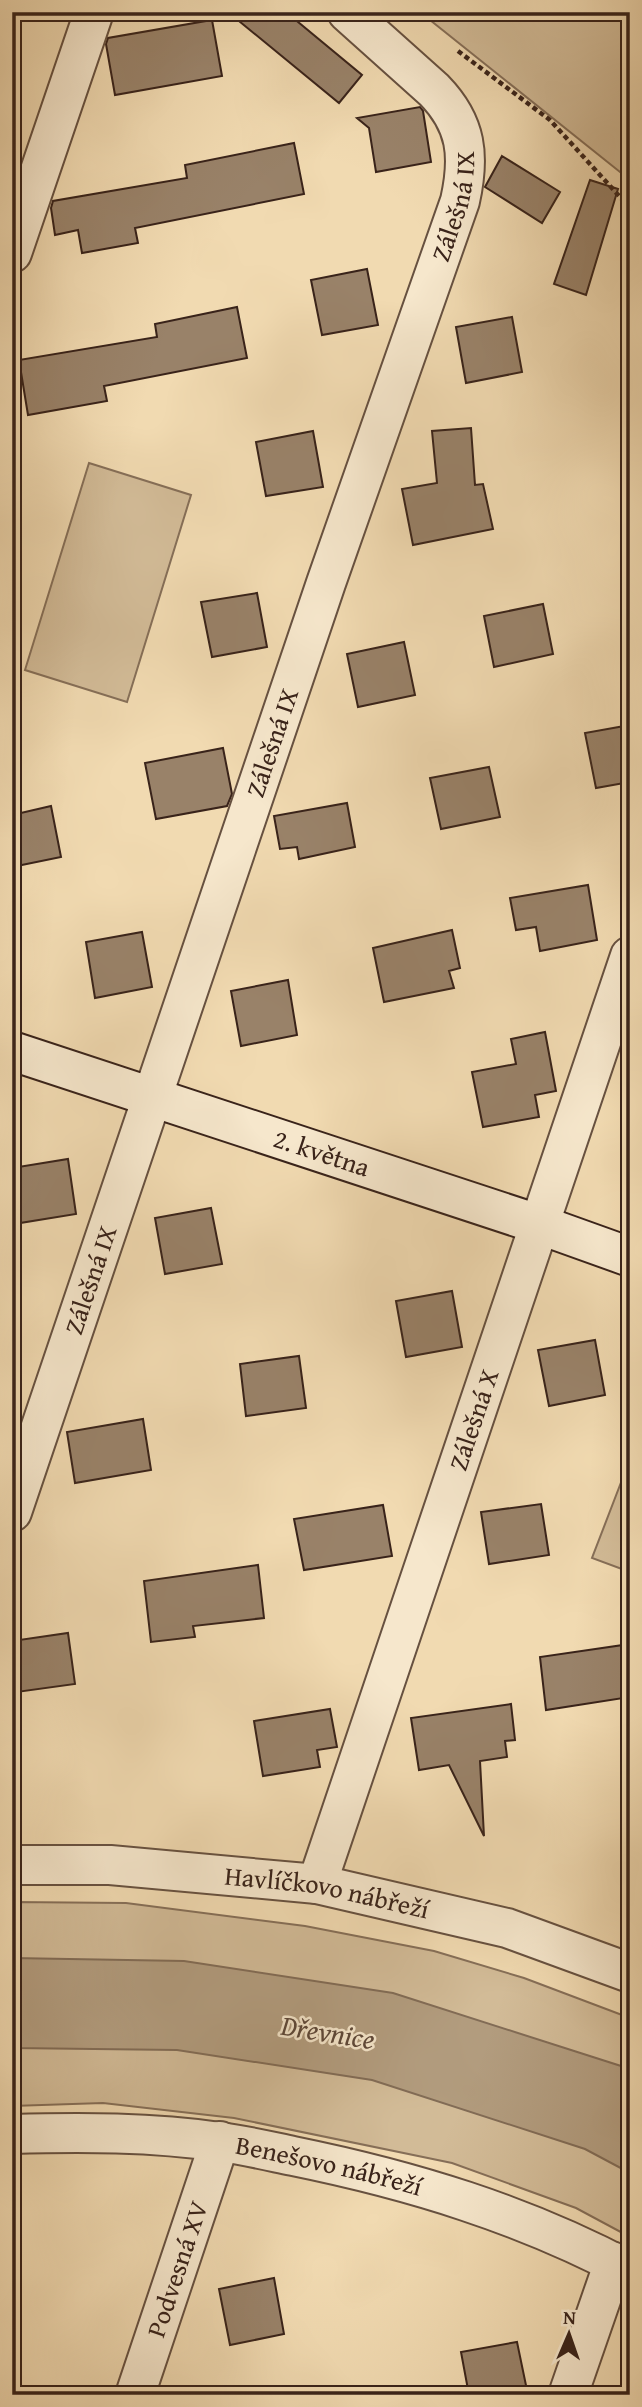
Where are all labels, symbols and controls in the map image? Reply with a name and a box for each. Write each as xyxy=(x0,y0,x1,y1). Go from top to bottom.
street label: Zálešná IX xyxy=(420,151,484,267)
street label: Zálešná IX xyxy=(235,683,308,802)
street label: 2. května xyxy=(269,1118,376,1187)
street label: Zálešná IX xyxy=(53,1220,126,1339)
street label: Zálešná X xyxy=(438,1364,508,1475)
street label: Havlíčkovo nábřeží xyxy=(223,1856,434,1929)
water label: Dřevnice xyxy=(277,2004,378,2059)
street label: Benešovo nábřeží xyxy=(233,2125,428,2206)
street label: Podvesná XV xyxy=(136,2195,218,2342)
north arrow xyxy=(534,2298,604,2368)
text: N xyxy=(563,2303,577,2331)

